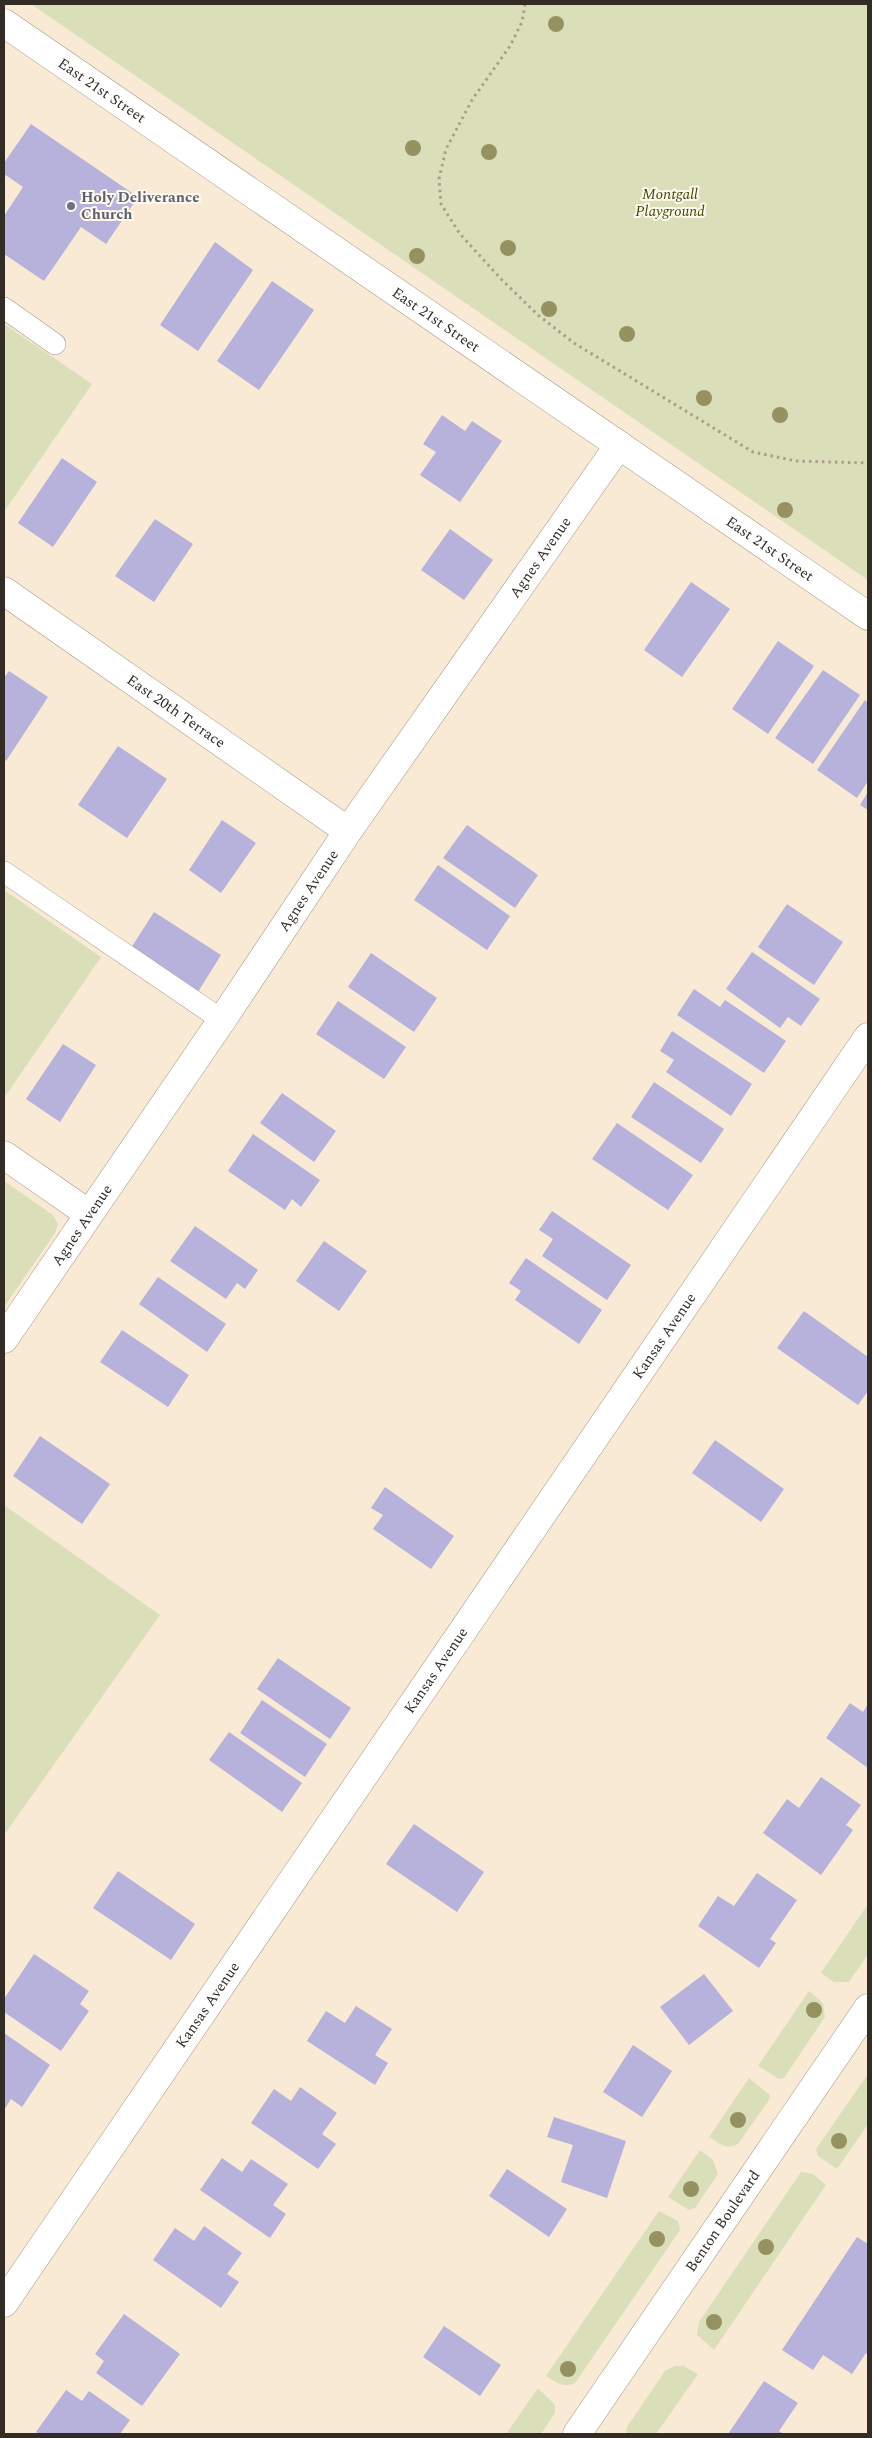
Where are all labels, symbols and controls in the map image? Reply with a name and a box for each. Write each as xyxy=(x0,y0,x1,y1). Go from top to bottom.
street label: East 21st Street xyxy=(53,52,151,129)
park label: Montgall Playground xyxy=(635,183,705,223)
place label: Holy Deliverance Church xyxy=(81,186,200,226)
marker: Holy Deliverance Church xyxy=(65,200,77,212)
street label: East 21st Street xyxy=(387,281,485,358)
street label: East 21st Street xyxy=(721,510,819,587)
street label: Agnes Avenue xyxy=(504,512,577,603)
street label: East 20th Terrace xyxy=(122,669,230,754)
street label: Agnes Avenue xyxy=(272,845,344,936)
street label: Agnes Avenue xyxy=(46,1179,118,1271)
street label: Kansas Avenue xyxy=(626,1288,702,1384)
street label: Kansas Avenue xyxy=(398,1622,474,1718)
street label: Kansas Avenue xyxy=(170,1957,245,2053)
street label: Benton Boulevard xyxy=(679,2165,766,2277)

